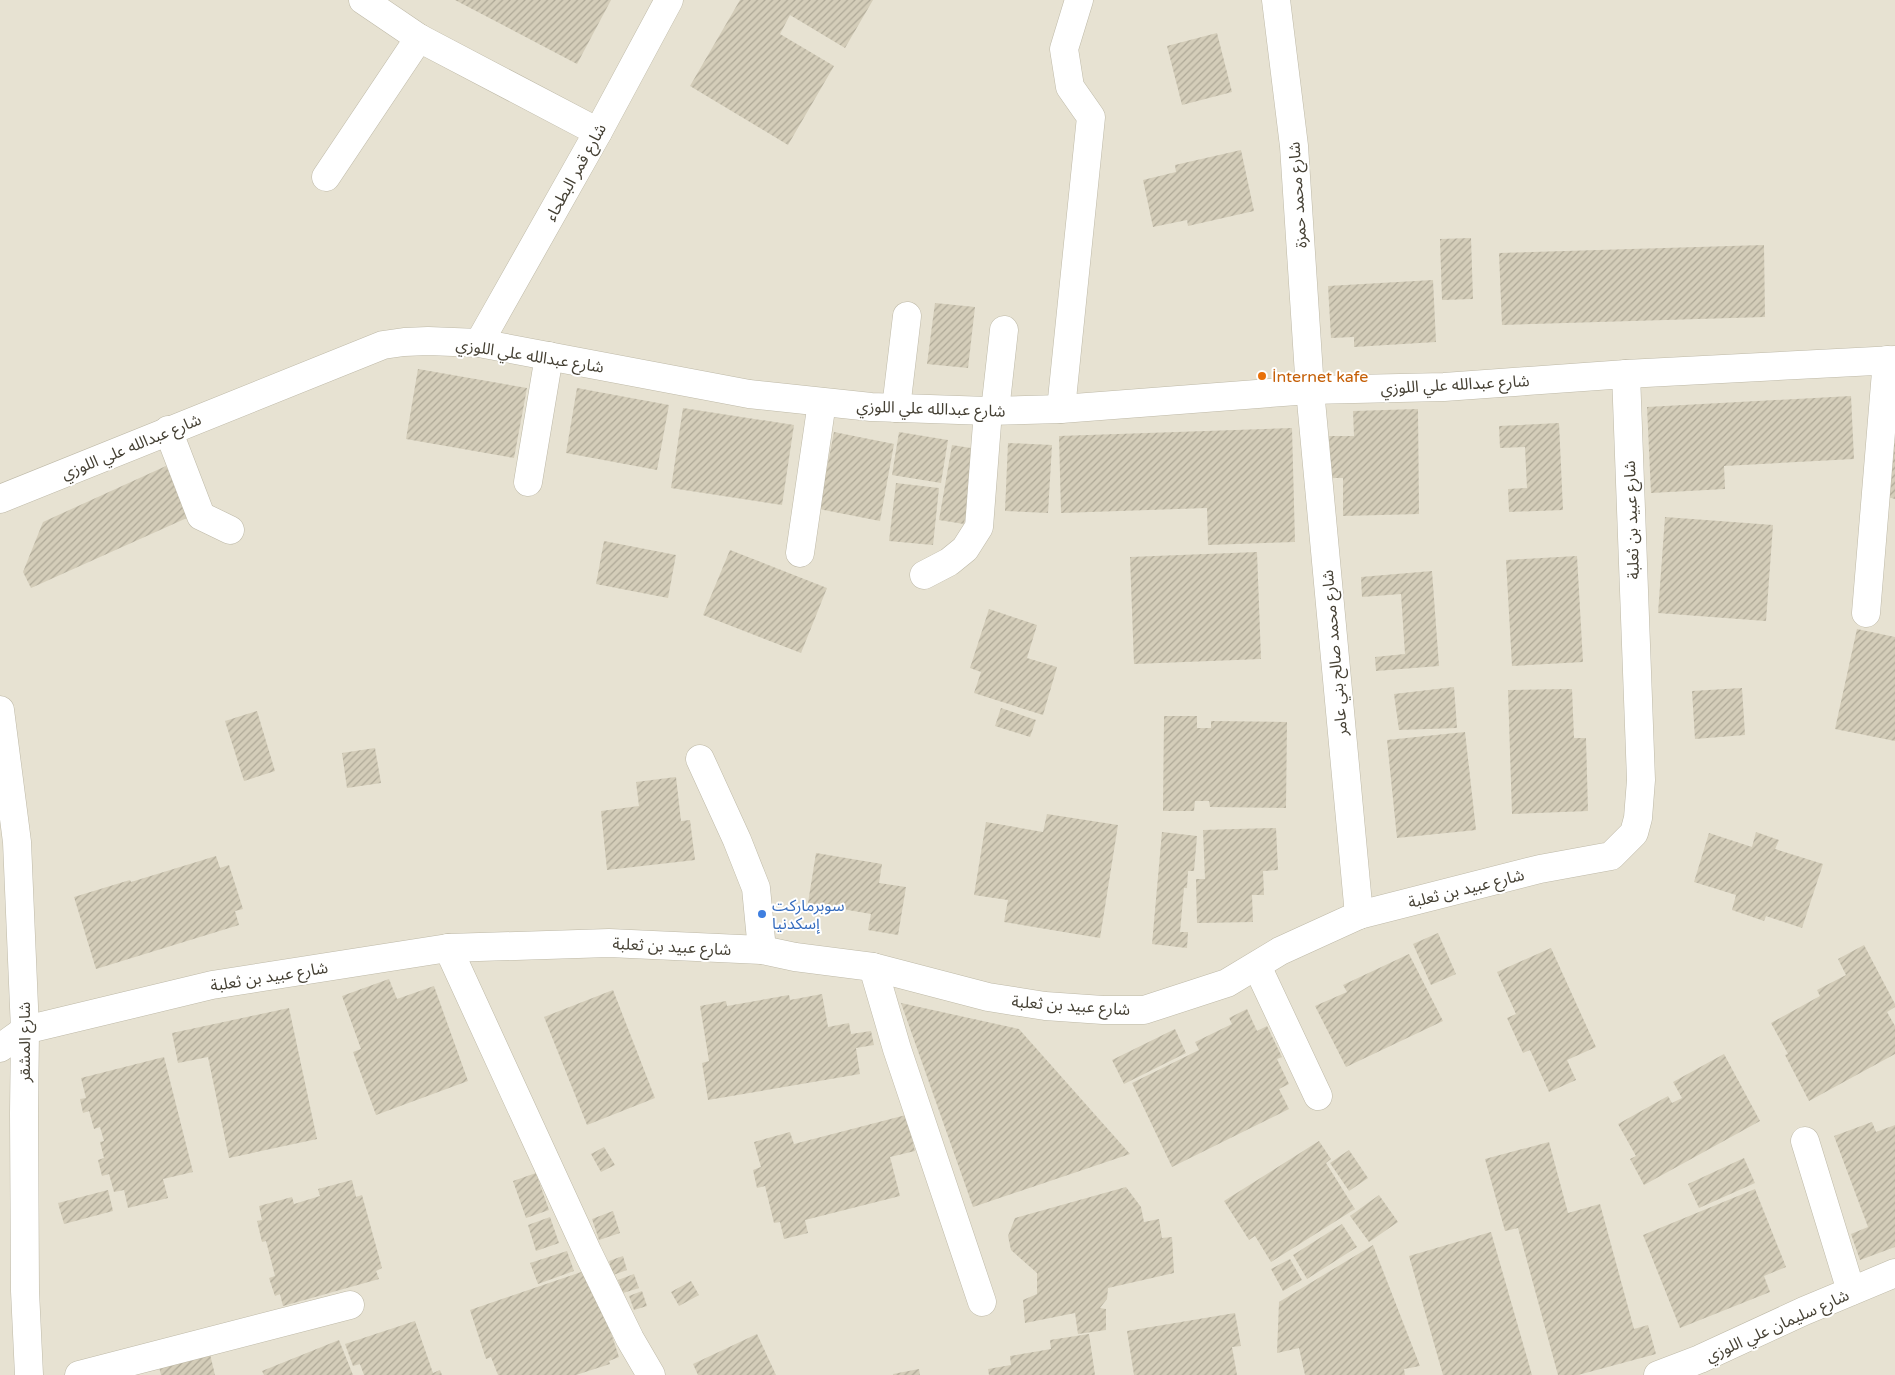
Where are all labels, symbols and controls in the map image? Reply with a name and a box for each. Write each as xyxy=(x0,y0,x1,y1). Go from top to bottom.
street label: شارع قمر البطحاء xyxy=(541,120,613,226)
street label: شارع محمد حمزة xyxy=(1284,141,1314,249)
street label: شارع عبدالله علي اللوزي xyxy=(454,334,605,380)
place label: İnternet kafe xyxy=(1272,367,1368,387)
marker: İnternet kafe xyxy=(1256,370,1268,382)
street label: شارع عبدالله علي اللوزي xyxy=(1380,371,1530,401)
street label: شارع عبدالله علي اللوزي xyxy=(856,396,1006,424)
street label: شارع عبدالله علي اللوزي xyxy=(58,410,205,486)
street label: شارع عبيد بن ثعلبة xyxy=(1620,460,1646,580)
street label: شارع محمد صالح بني عامر xyxy=(1318,569,1354,738)
street label: شارع عبيد بن ثعلبة xyxy=(1406,865,1527,915)
place label: سوبرماركت إسكدنيا xyxy=(772,896,844,934)
marker: سوبرماركت إسكدنيا xyxy=(756,908,768,920)
street label: شارع عبيد بن ثعلبة xyxy=(612,934,732,962)
street label: شارع عبيد بن ثعلبة xyxy=(209,958,330,998)
street label: شارع عبيد بن ثعلبة xyxy=(1011,992,1131,1022)
street label: شارع المشقر xyxy=(15,1002,37,1083)
street label: شارع سليمان علي اللوزي xyxy=(1703,1285,1853,1368)

